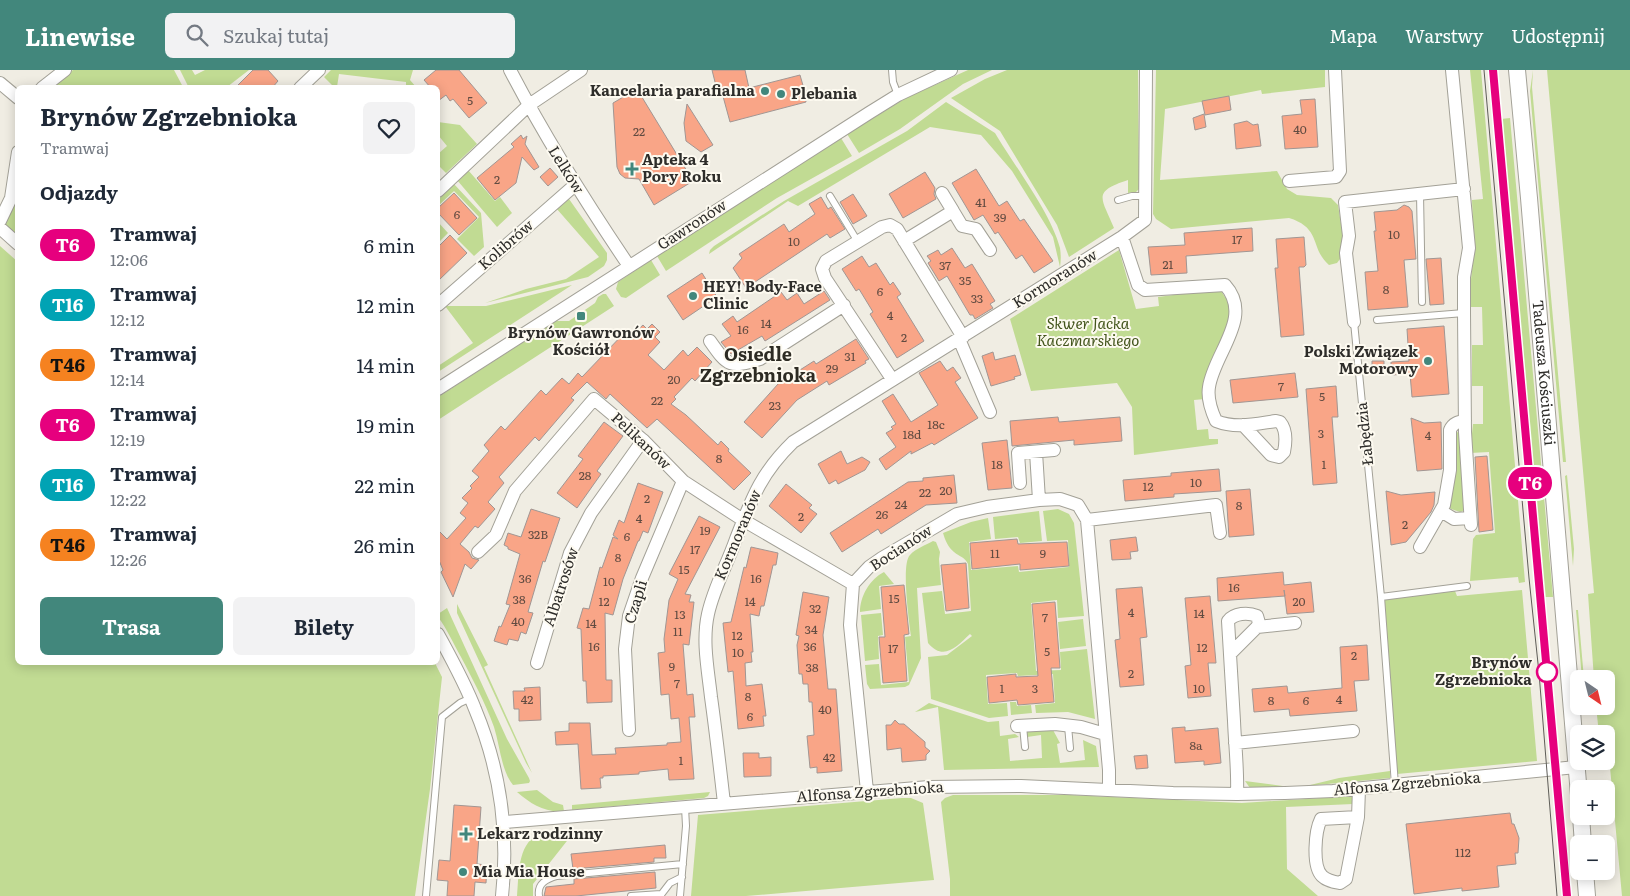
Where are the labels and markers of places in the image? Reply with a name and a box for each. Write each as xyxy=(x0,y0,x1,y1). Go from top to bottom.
place label: Kancelaria parafialna xyxy=(590,78,755,101)
place label: Plebania xyxy=(791,81,857,104)
marker: Kancelaria parafialna xyxy=(759,85,771,97)
marker: Plebania xyxy=(775,88,787,100)
place label: Apteka 4 Pory Roku xyxy=(642,147,721,187)
marker: Apteka 4 Pory Roku xyxy=(626,163,638,175)
place label: HEY! Body-Face Clinic xyxy=(703,274,823,314)
marker: HEY! Body-Face Clinic xyxy=(687,290,699,302)
marker: Brynów Gawronów Kościół xyxy=(575,310,587,322)
place label: Brynów Gawronów Kościół xyxy=(508,320,655,360)
place label: Polski Związek Motorowy xyxy=(1304,339,1419,379)
marker: Polski Związek Motorowy xyxy=(1422,355,1434,367)
place label: Brynów Zgrzebnioka xyxy=(1435,650,1532,690)
marker: Brynów Zgrzebnioka xyxy=(1536,661,1558,683)
place label: Lekarz rodzinny xyxy=(477,821,603,844)
marker: Lekarz rodzinny xyxy=(459,827,473,841)
place label: Mia Mia House xyxy=(473,859,585,882)
marker: Mia Mia House xyxy=(457,866,469,878)

